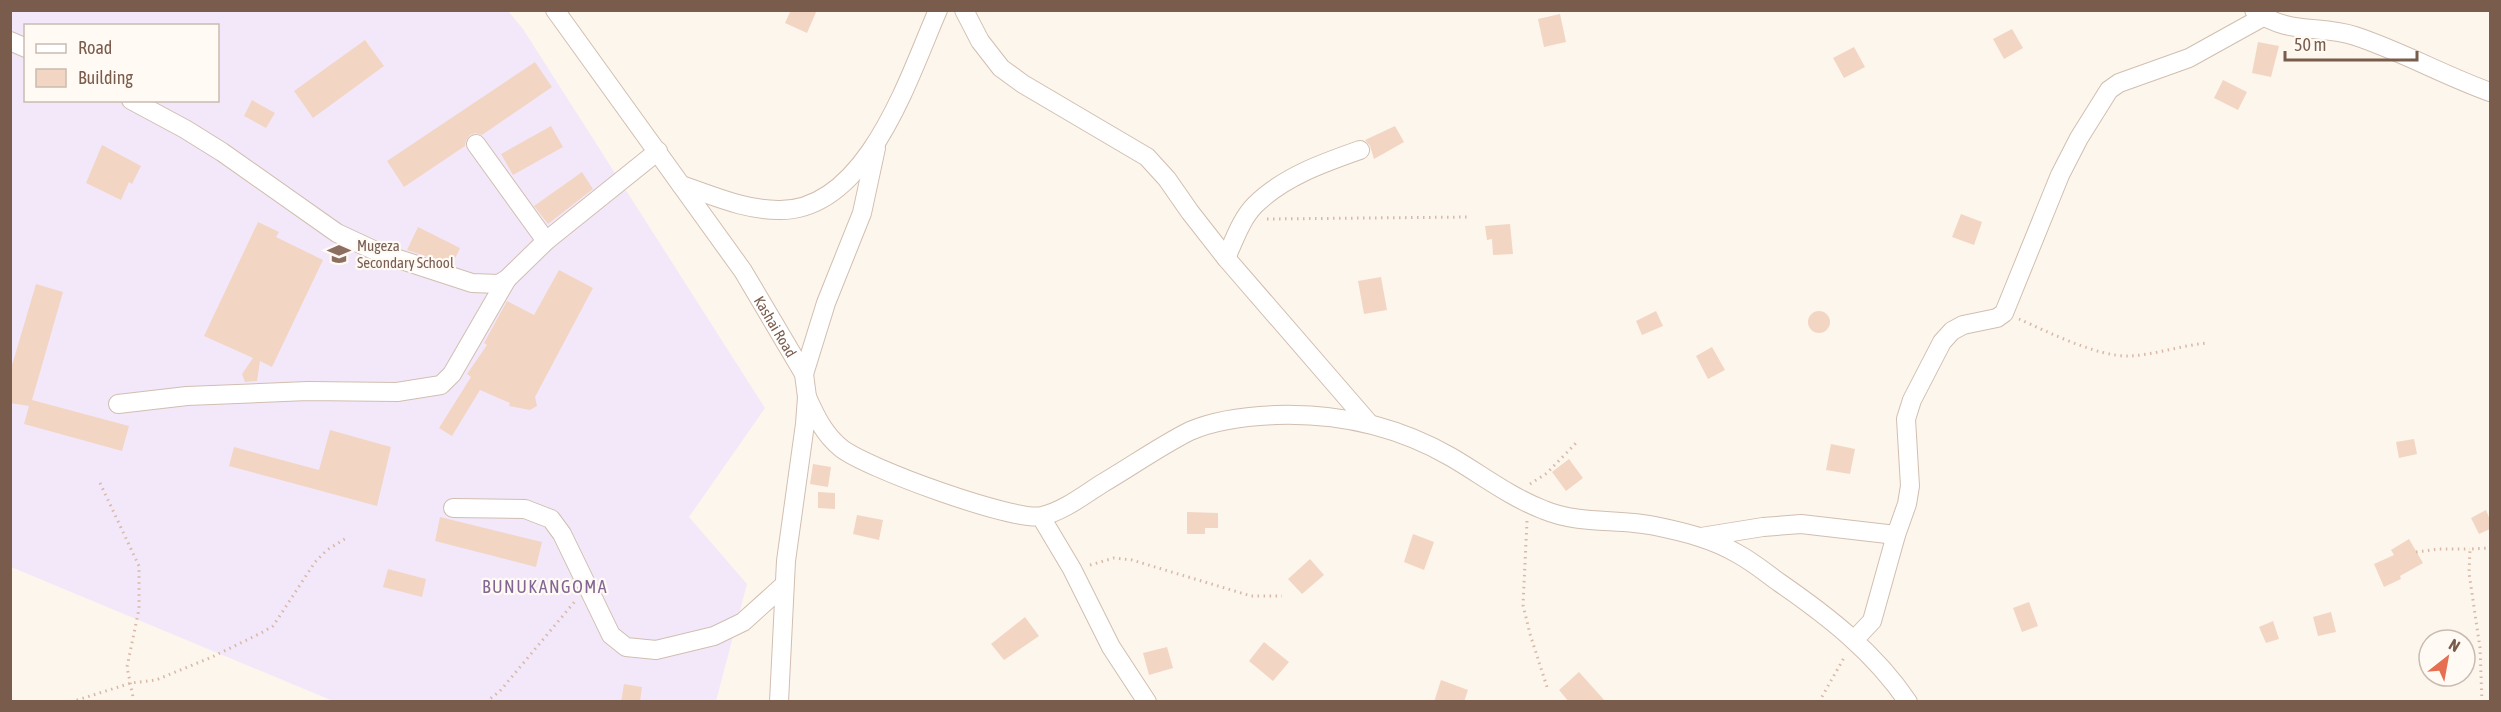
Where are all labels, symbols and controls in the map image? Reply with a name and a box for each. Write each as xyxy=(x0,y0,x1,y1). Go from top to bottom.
legend xyxy=(24,24,219,102)
scale bar xyxy=(2285,24,2417,62)
text: 50 m xyxy=(2294,34,2326,55)
text: Road xyxy=(78,37,112,58)
text: Building xyxy=(78,67,133,88)
place label: Mugeza Secondary School xyxy=(357,237,454,271)
school or university icon: Mugeza Secondary School xyxy=(326,241,352,267)
street label: Kashai Road xyxy=(751,293,800,360)
district label: BUNUKANGOMA xyxy=(482,576,608,597)
north arrow xyxy=(2417,628,2477,688)
text: N xyxy=(2446,635,2463,655)

